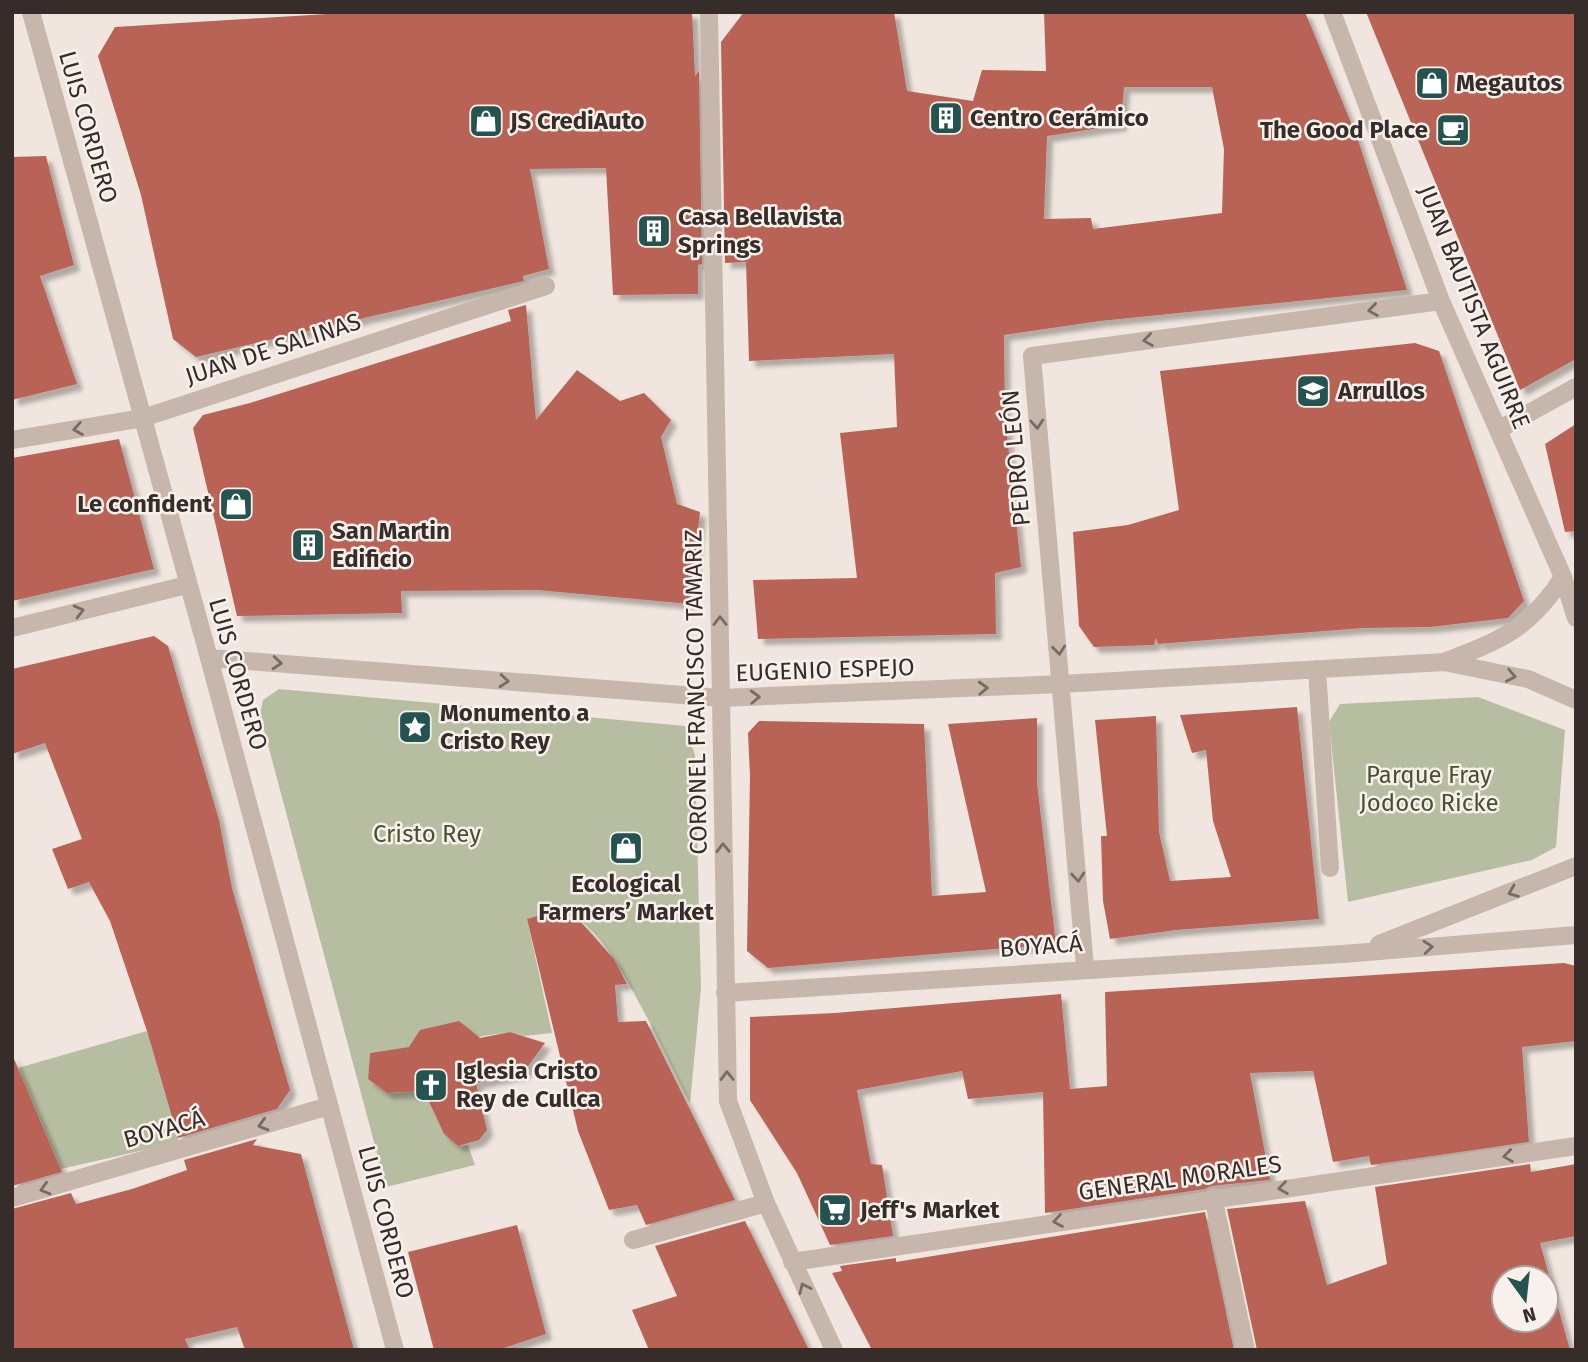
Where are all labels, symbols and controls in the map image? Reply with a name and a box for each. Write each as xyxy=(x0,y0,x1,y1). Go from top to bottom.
street label: LUIS CORDERO xyxy=(53,48,123,206)
shop icon: Megautos xyxy=(1413,64,1451,102)
place label: Megautos xyxy=(1456,69,1563,97)
building icon: Centro Cerámico xyxy=(927,99,965,137)
shop icon: JS CrediAuto xyxy=(467,102,505,140)
place label: Centro Cerámico xyxy=(970,104,1149,132)
place label: JS CrediAuto xyxy=(509,107,645,135)
cafe icon: The Good Place xyxy=(1434,111,1472,149)
place label: The Good Place xyxy=(1260,116,1428,144)
street label: JUAN BAUTISTA AGUIRRE xyxy=(1412,181,1536,433)
place label: Casa Bellavista Springs xyxy=(678,203,842,259)
building icon: Casa Bellavista Springs xyxy=(635,212,673,250)
one-way arrow xyxy=(1368,302,1379,317)
street label: JUAN DE SALINAS xyxy=(182,307,364,391)
one-way arrow xyxy=(1142,333,1154,348)
school or university icon: Arrullos xyxy=(1294,372,1332,410)
place label: Arrullos xyxy=(1337,377,1425,405)
street label: PEDRO LEÓN xyxy=(995,389,1036,528)
one-way arrow xyxy=(1029,419,1044,430)
one-way arrow xyxy=(72,421,84,436)
shop icon: Le confident xyxy=(217,485,255,523)
place label: Le confident xyxy=(77,490,213,518)
place label: San Martin Edificio xyxy=(332,517,450,573)
building icon: San Martin Edificio xyxy=(289,526,327,564)
street label: CORONEL FRANCISCO TAMARIZ xyxy=(679,529,713,855)
street label: LUIS CORDERO xyxy=(203,595,273,753)
one-way arrow xyxy=(72,605,84,619)
one-way arrow xyxy=(712,615,728,626)
one-way arrow xyxy=(1051,645,1066,656)
street label: EUGENIO ESPEJO xyxy=(735,653,915,687)
one-way arrow xyxy=(272,655,283,670)
one-way arrow xyxy=(1505,667,1517,682)
one-way arrow xyxy=(499,673,510,688)
one-way arrow xyxy=(977,680,988,695)
one-way arrow xyxy=(750,689,761,704)
place label: Monumento a Cristo Rey xyxy=(440,699,590,755)
place icon: Monumento a Cristo Rey xyxy=(396,708,434,746)
park label: Parque Fray Jodoco Ricke xyxy=(1360,761,1498,817)
park label: Cristo Rey xyxy=(373,820,481,848)
shop icon: Ecological Farmers’ Market xyxy=(607,829,645,867)
one-way arrow xyxy=(716,843,731,854)
place label: Ecological Farmers’ Market xyxy=(538,870,715,926)
one-way arrow xyxy=(1070,872,1085,883)
one-way arrow xyxy=(1508,884,1520,898)
street label: BOYACÁ xyxy=(998,928,1084,963)
one-way arrow xyxy=(1422,940,1433,955)
place label: Iglesia Cristo Rey de Cullca xyxy=(456,1057,601,1113)
church icon: Iglesia Cristo Rey de Cullca xyxy=(412,1066,450,1104)
one-way arrow xyxy=(719,1070,735,1081)
street label: BOYACÁ xyxy=(120,1103,208,1154)
one-way arrow xyxy=(258,1117,270,1132)
street label: LUIS CORDERO xyxy=(352,1143,420,1301)
one-way arrow xyxy=(1502,1148,1514,1163)
street label: GENERAL MORALES xyxy=(1077,1150,1283,1206)
one-way arrow xyxy=(39,1180,51,1195)
one-way arrow xyxy=(1277,1180,1289,1195)
supermarket icon: Jeff's Market xyxy=(816,1191,854,1229)
place label: Jeff's Market xyxy=(859,1196,1000,1224)
one-way arrow xyxy=(1052,1213,1064,1228)
north arrow xyxy=(1490,1264,1560,1334)
one-way arrow xyxy=(799,1283,813,1295)
text: N xyxy=(1520,1302,1538,1328)

